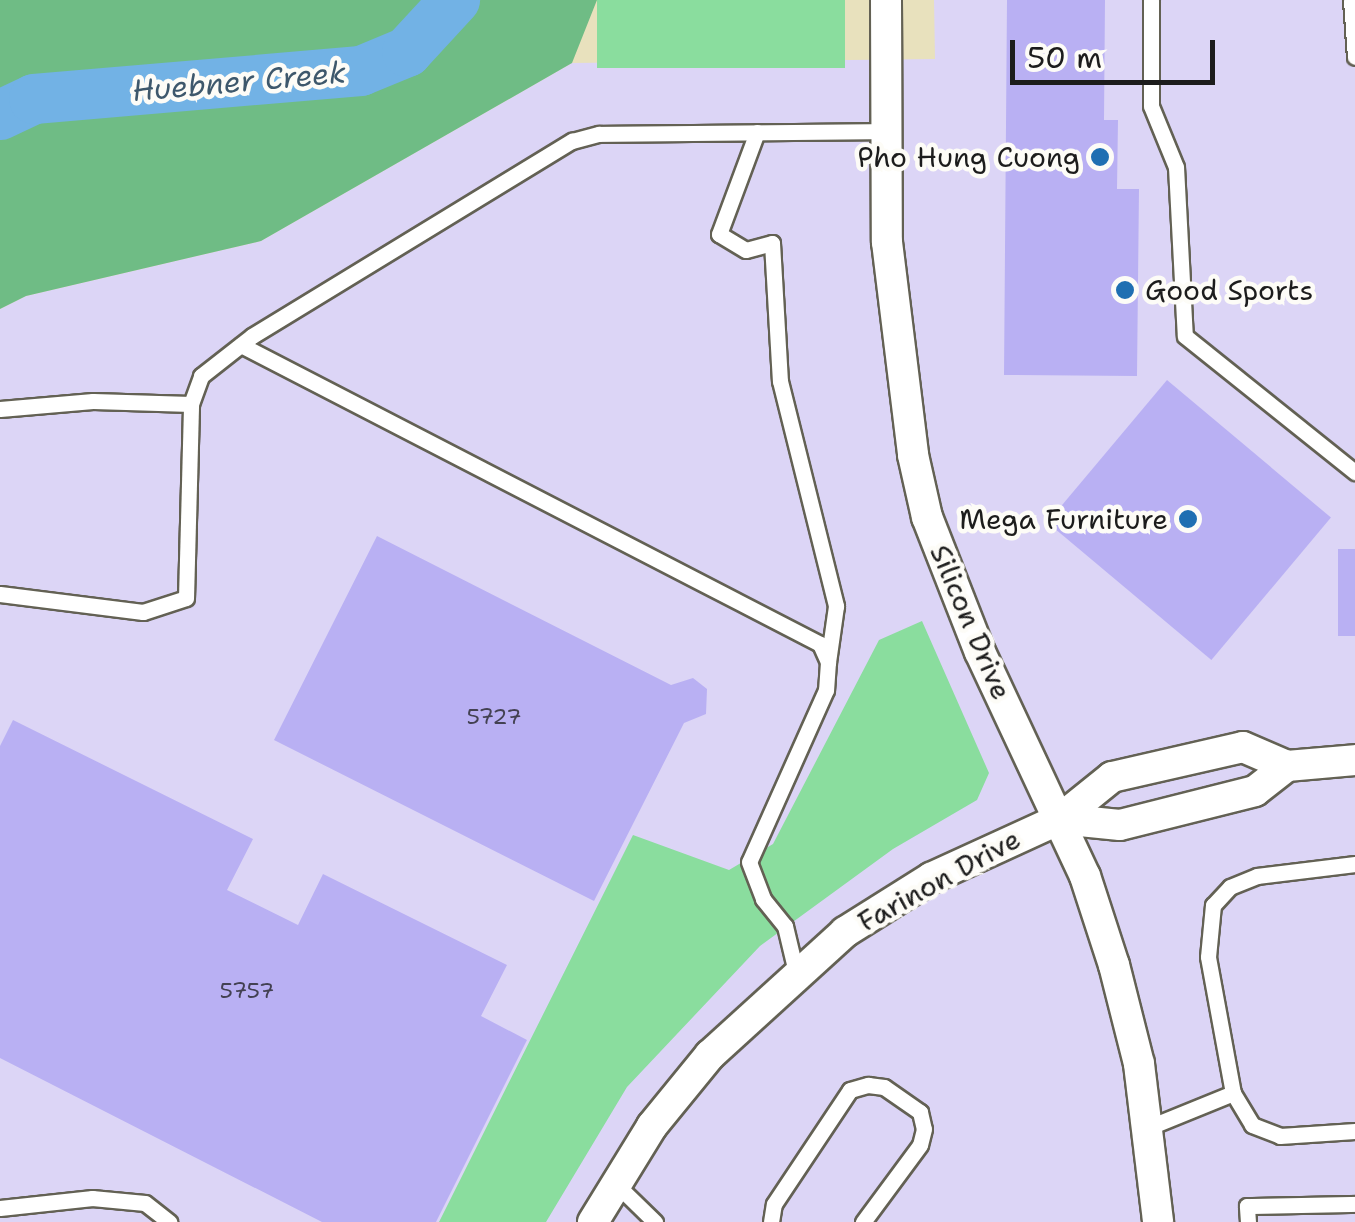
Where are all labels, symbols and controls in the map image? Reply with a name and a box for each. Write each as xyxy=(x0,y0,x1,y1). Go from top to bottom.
scale bar xyxy=(1015,20,1220,82)
text: 50 m xyxy=(1027,37,1102,78)
water label: Huebner Creek xyxy=(130,55,348,109)
place label: Pho Hung Cuong xyxy=(857,140,1080,174)
marker: Pho Hung Cuong xyxy=(1089,146,1111,168)
place label: Good Sports xyxy=(1145,273,1313,307)
marker: Good Sports xyxy=(1114,279,1136,301)
place label: Mega Furniture xyxy=(959,502,1168,536)
marker: Mega Furniture xyxy=(1177,508,1199,530)
street label: Silicon Drive xyxy=(923,540,1019,704)
house number: 5727 xyxy=(466,704,522,730)
street label: Farinon Drive xyxy=(852,822,1026,938)
house number: 5757 xyxy=(220,978,274,1004)

